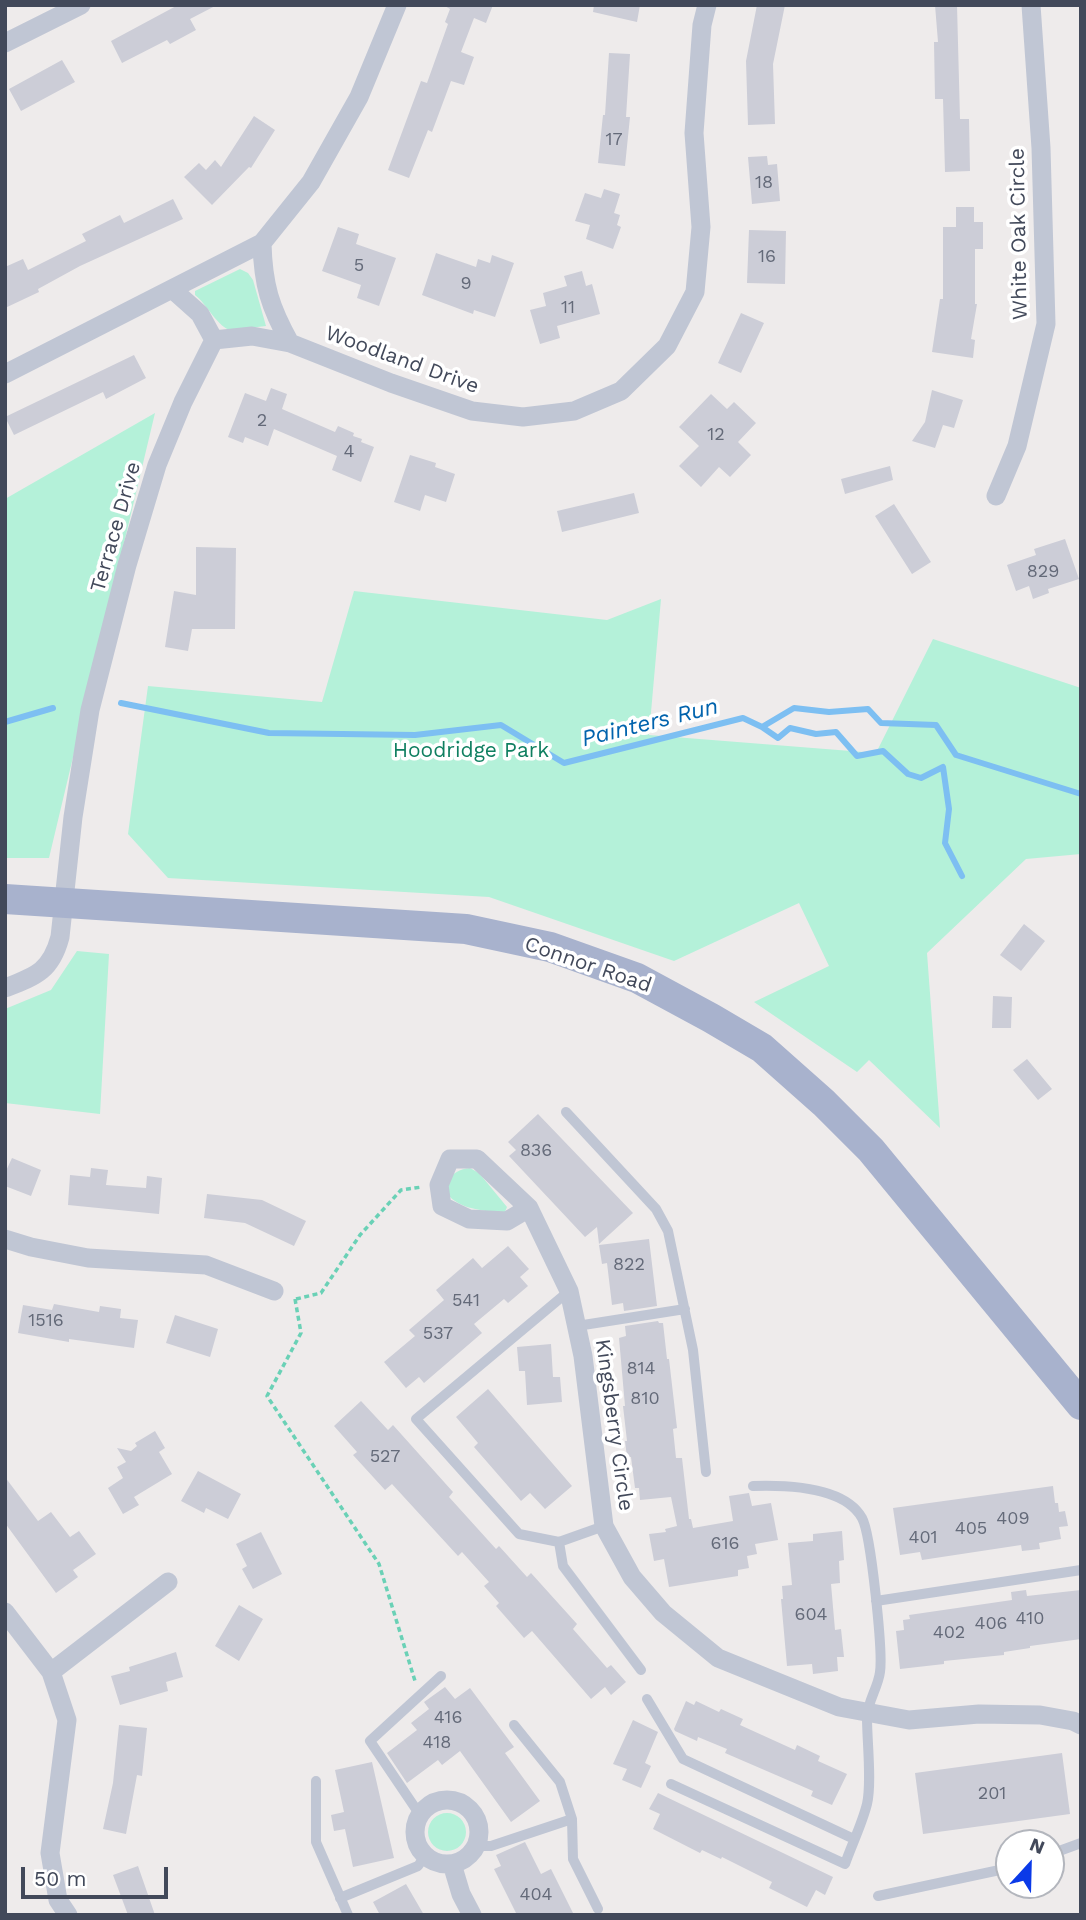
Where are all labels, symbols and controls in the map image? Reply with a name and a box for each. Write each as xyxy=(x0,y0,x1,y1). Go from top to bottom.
house number: 17 xyxy=(605,129,623,151)
street label: White Oak Circle xyxy=(1005,148,1033,320)
house number: 18 xyxy=(755,172,773,194)
house number: 16 xyxy=(758,246,776,268)
house number: 5 xyxy=(354,255,364,277)
house number: 9 xyxy=(460,273,472,295)
house number: 11 xyxy=(561,297,575,319)
street label: Woodland Drive xyxy=(322,321,482,399)
house number: 2 xyxy=(257,410,267,432)
house number: 12 xyxy=(707,424,725,446)
house number: 4 xyxy=(344,441,354,463)
street label: Terrace Drive xyxy=(85,459,147,595)
house number: 829 xyxy=(1027,561,1059,583)
water label: Painters Run xyxy=(579,693,721,753)
park label: Hoodridge Park xyxy=(393,738,549,764)
street label: Connor Road xyxy=(521,932,655,998)
house number: 836 xyxy=(520,1140,552,1162)
house number: 822 xyxy=(613,1254,645,1276)
house number: 541 xyxy=(452,1290,480,1312)
house number: 1516 xyxy=(28,1310,64,1332)
house number: 537 xyxy=(423,1323,453,1345)
street label: Kingsberry Circle xyxy=(589,1337,639,1513)
house number: 814 xyxy=(626,1358,656,1380)
house number: 810 xyxy=(630,1388,660,1410)
house number: 527 xyxy=(370,1446,400,1468)
house number: 409 xyxy=(996,1508,1030,1530)
house number: 405 xyxy=(955,1518,987,1540)
house number: 401 xyxy=(908,1527,938,1549)
house number: 616 xyxy=(711,1533,739,1555)
house number: 604 xyxy=(794,1604,828,1626)
house number: 410 xyxy=(1016,1608,1044,1630)
house number: 406 xyxy=(974,1613,1008,1635)
house number: 402 xyxy=(933,1622,965,1644)
house number: 416 xyxy=(434,1707,462,1729)
house number: 418 xyxy=(423,1732,451,1754)
house number: 201 xyxy=(978,1783,1006,1805)
north arrow xyxy=(995,1829,1065,1899)
text: N xyxy=(1026,1833,1048,1859)
scale bar xyxy=(24,1854,172,1898)
text: 50 m xyxy=(34,1866,86,1891)
house number: 404 xyxy=(519,1884,553,1906)

